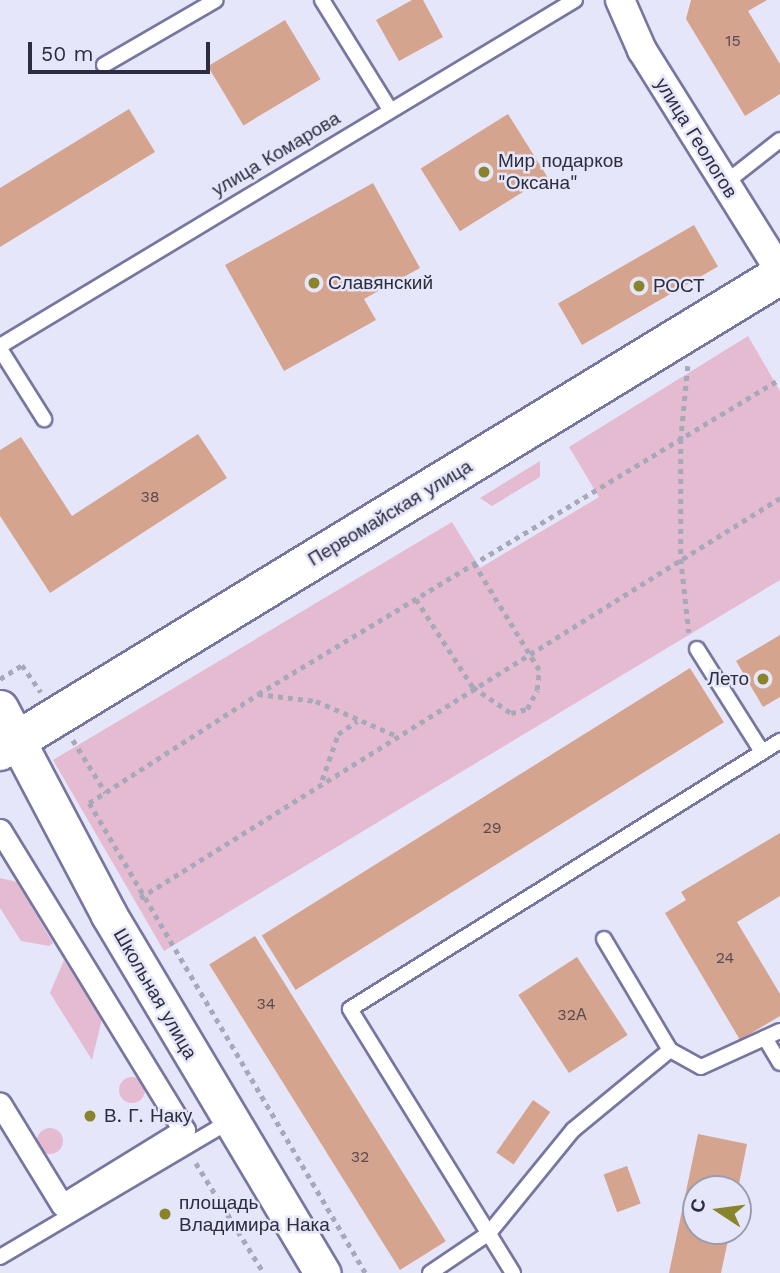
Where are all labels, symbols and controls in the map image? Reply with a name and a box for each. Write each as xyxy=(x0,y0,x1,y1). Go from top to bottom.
scale bar xyxy=(32,28,214,72)
house number: 15 xyxy=(725,31,741,51)
text: 50 m xyxy=(41,41,93,66)
street label: улица Геологов xyxy=(650,74,742,202)
street label: улица Комарова xyxy=(208,107,344,201)
place label: Мир подарков "Оксана" xyxy=(498,150,623,194)
marker: Мир подарков "Оксана" xyxy=(476,164,492,180)
place label: Славянский xyxy=(328,272,433,294)
marker: Славянский xyxy=(306,275,322,291)
place label: РОСТ xyxy=(653,275,705,297)
marker: РОСТ xyxy=(631,278,647,294)
street label: Первомайская улица xyxy=(304,455,476,571)
house number: 38 xyxy=(140,487,160,507)
place label: Лето xyxy=(708,668,749,690)
marker: Лето xyxy=(755,671,771,687)
house number: 29 xyxy=(482,818,502,838)
street label: Школьная улица xyxy=(108,925,202,1063)
house number: 24 xyxy=(716,948,734,968)
house number: 34 xyxy=(256,994,276,1014)
house number: 32А xyxy=(557,1005,587,1025)
place label: В. Г. Наку xyxy=(104,1105,192,1127)
marker: В. Г. Наку xyxy=(82,1108,98,1124)
house number: 32 xyxy=(351,1147,369,1167)
north arrow xyxy=(682,1175,752,1245)
place label: площадь Владимира Нака xyxy=(179,1192,330,1236)
text: С xyxy=(685,1196,711,1215)
marker: площадь Владимира Нака xyxy=(157,1206,173,1222)

